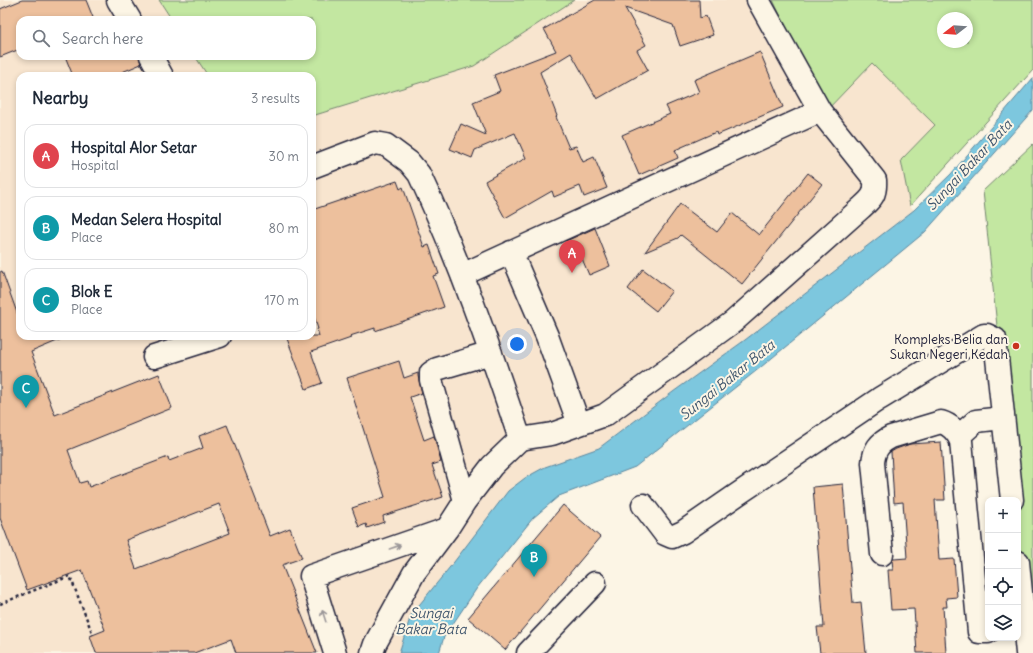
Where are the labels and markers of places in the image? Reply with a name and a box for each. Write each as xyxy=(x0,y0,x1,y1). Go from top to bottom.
pin: A xyxy=(559,240,585,273)
place label: Kompleks Belia dan Sukan Negeri Kedah xyxy=(890,331,1008,363)
marker: Kompleks Belia dan Sukan Negeri Kedah xyxy=(1011,341,1021,351)
pin: C xyxy=(13,375,39,408)
pin: B xyxy=(521,544,547,577)

